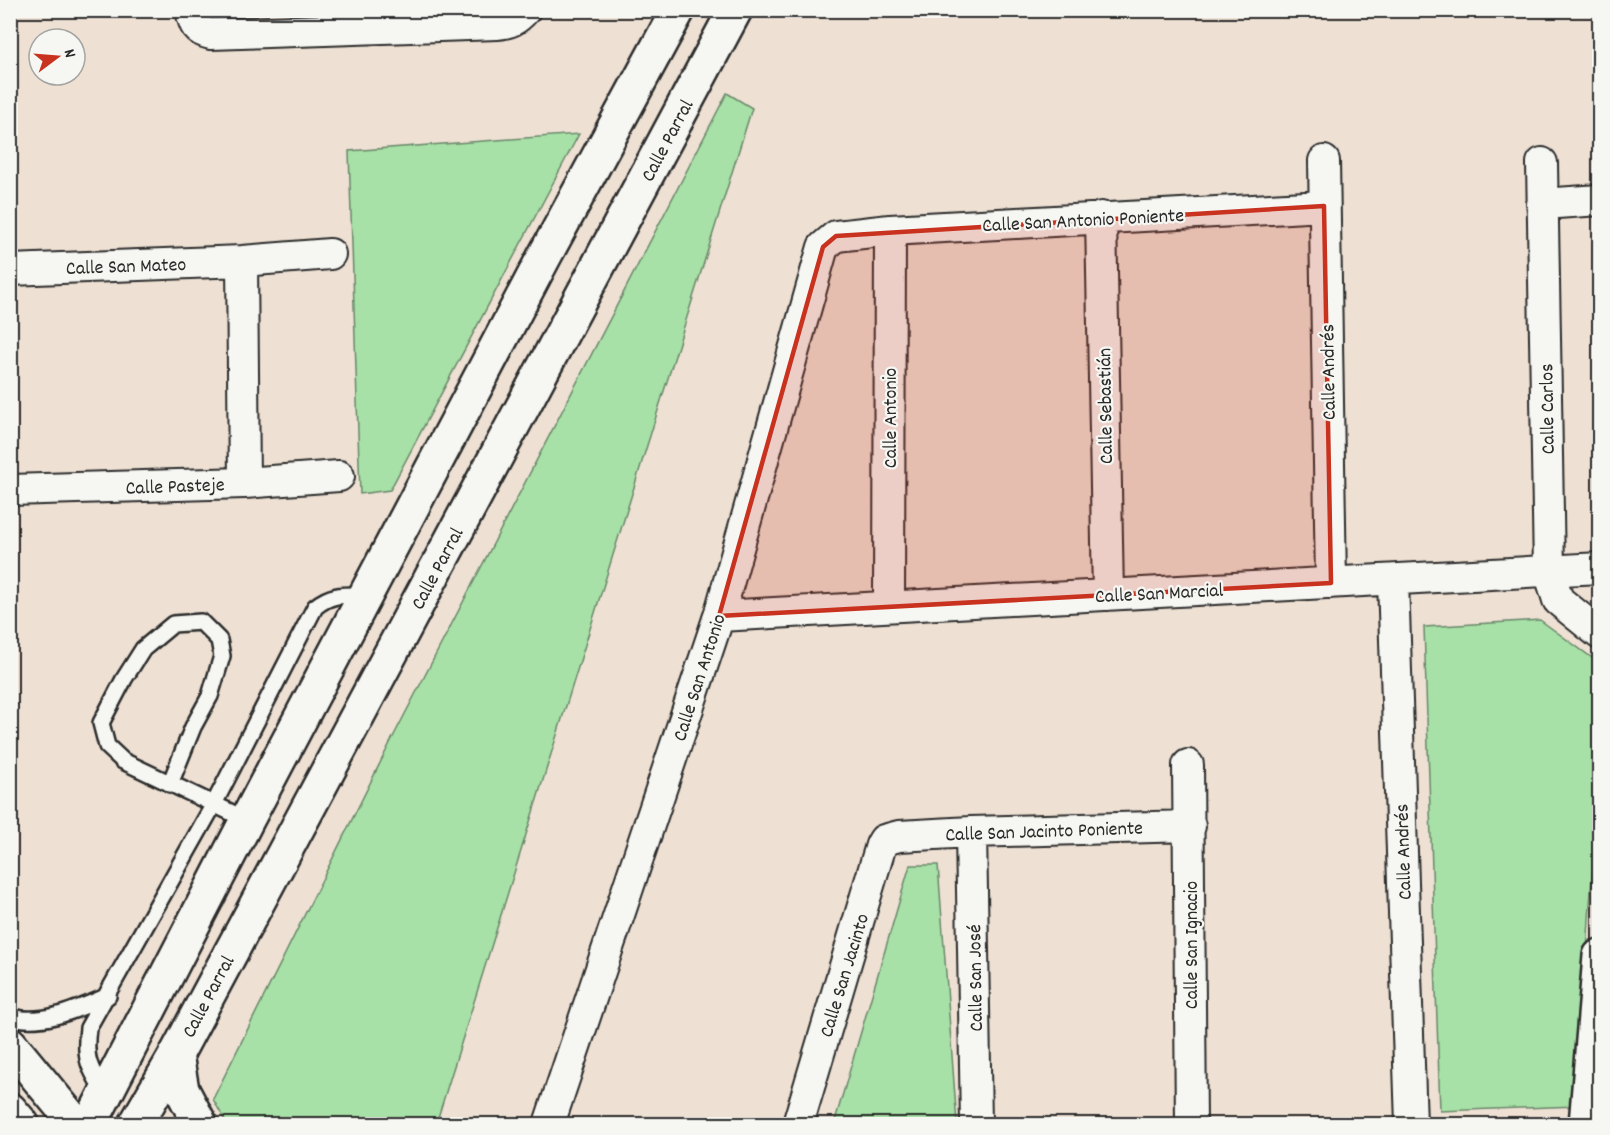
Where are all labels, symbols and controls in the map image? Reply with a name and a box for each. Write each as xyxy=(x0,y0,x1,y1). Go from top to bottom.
north arrow xyxy=(27,27,87,87)
text: N xyxy=(57,47,81,61)
street label: Calle Parral xyxy=(635,95,702,188)
street label: Calle San Antonio Poniente xyxy=(982,203,1185,241)
street label: Calle San Mateo xyxy=(65,252,187,284)
street label: Calle Andrés xyxy=(1315,324,1345,420)
street label: Calle Sebastián xyxy=(1092,347,1122,464)
street label: Calle Carlos xyxy=(1534,363,1564,455)
street label: Calle Antonio xyxy=(878,368,906,468)
street label: Calle Pasteje xyxy=(125,472,225,504)
street label: Calle Parral xyxy=(405,523,472,616)
street label: Calle San Marcial xyxy=(1094,578,1224,612)
street label: Calle San Antonio xyxy=(667,611,735,745)
street label: Calle Andrés xyxy=(1389,803,1421,900)
street label: Calle San Jacinto Poniente xyxy=(945,816,1144,850)
street label: Calle San Ignacio xyxy=(1179,881,1207,1009)
street label: Calle San Jacinto xyxy=(814,910,878,1041)
street label: Calle San José xyxy=(962,924,992,1032)
street label: Calle Parral xyxy=(176,951,243,1044)

